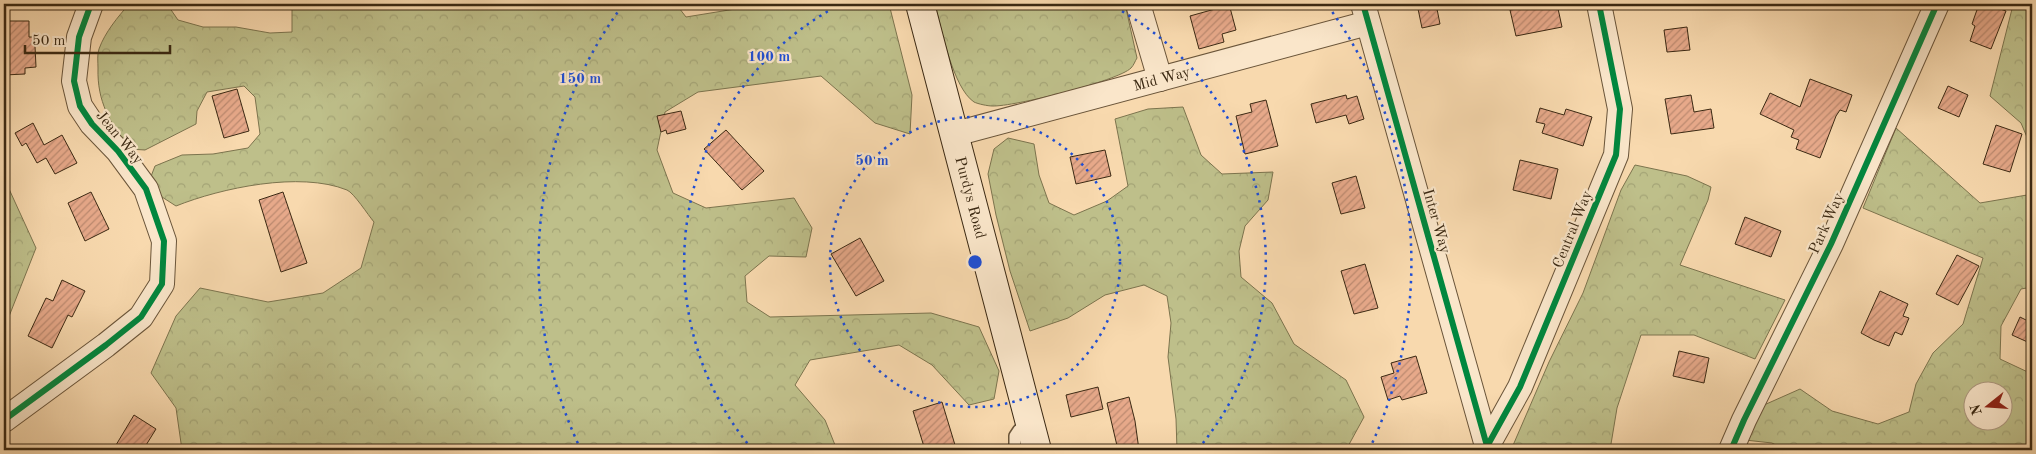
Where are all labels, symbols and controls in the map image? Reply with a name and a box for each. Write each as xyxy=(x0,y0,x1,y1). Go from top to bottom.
scale bar xyxy=(25,22,170,54)
text: 50 m xyxy=(32,34,66,49)
text: 100 m xyxy=(748,50,790,65)
street label: Mid Way xyxy=(1132,65,1192,95)
text: 150 m xyxy=(559,72,601,87)
street label: Jean Way xyxy=(92,108,145,168)
text: 50 m xyxy=(855,154,889,169)
street label: Purdys Road xyxy=(951,155,987,241)
street label: Inter Way xyxy=(1419,187,1452,255)
street label: Central Way xyxy=(1551,189,1596,270)
street label: Park Way xyxy=(1807,191,1847,256)
centre of rings xyxy=(966,253,984,271)
north arrow xyxy=(1964,382,2014,432)
text: N xyxy=(1968,402,1985,417)

